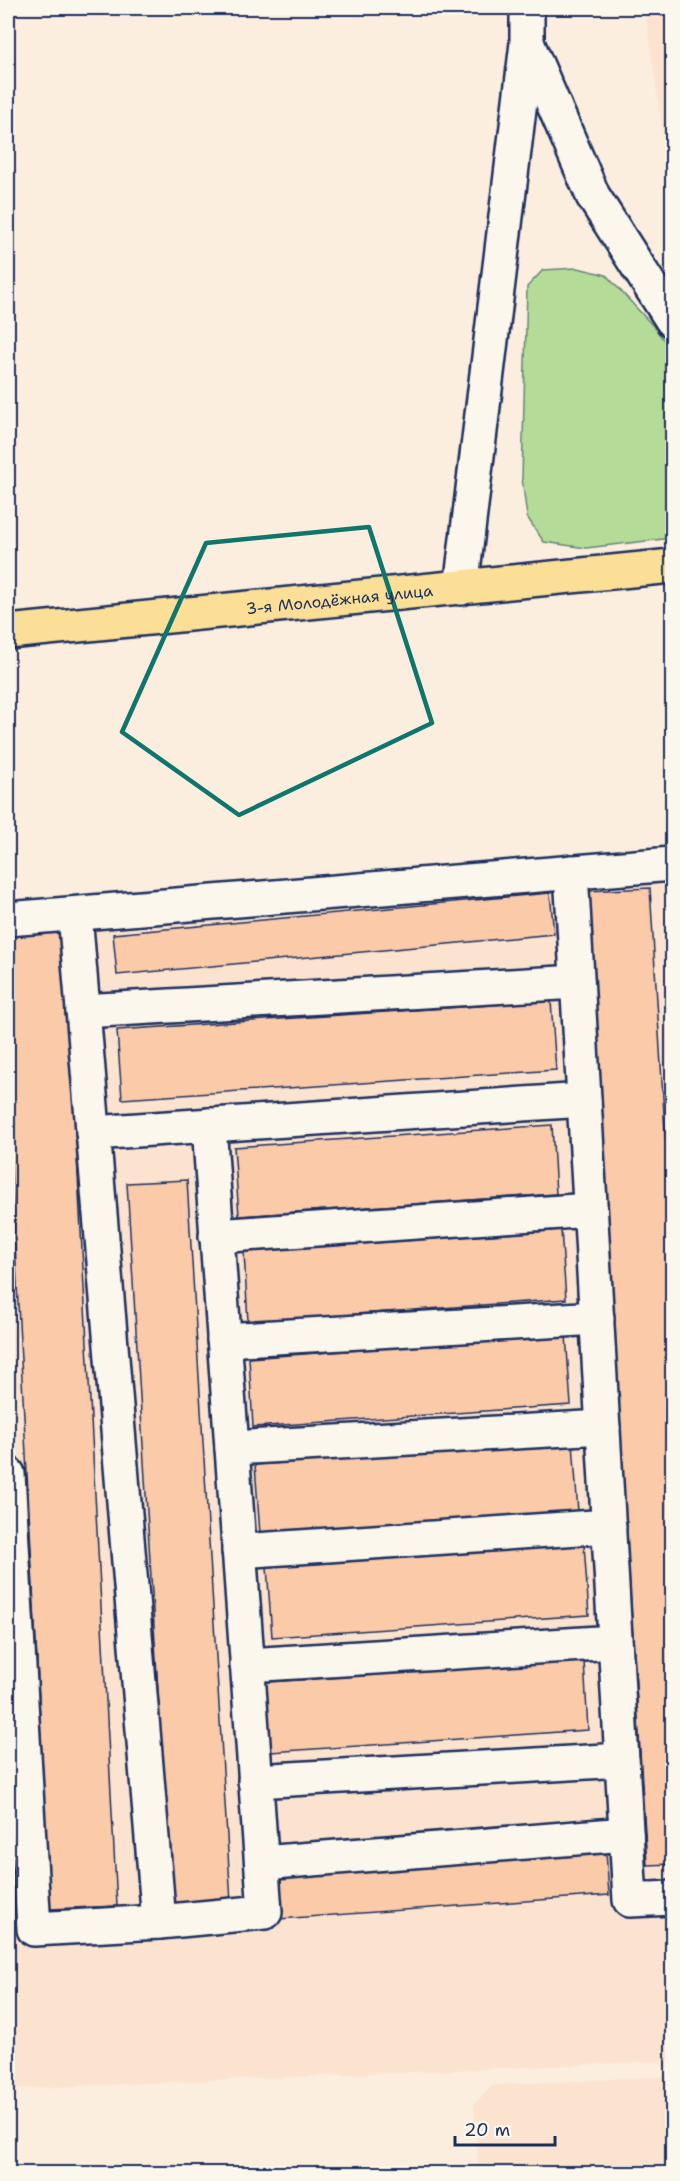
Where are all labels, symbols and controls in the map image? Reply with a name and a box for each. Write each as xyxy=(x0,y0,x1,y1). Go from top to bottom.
street label: 3-я Молодёжная улица xyxy=(245,579,434,619)
scale bar xyxy=(455,2109,556,2147)
text: 20 m xyxy=(464,2118,510,2142)

